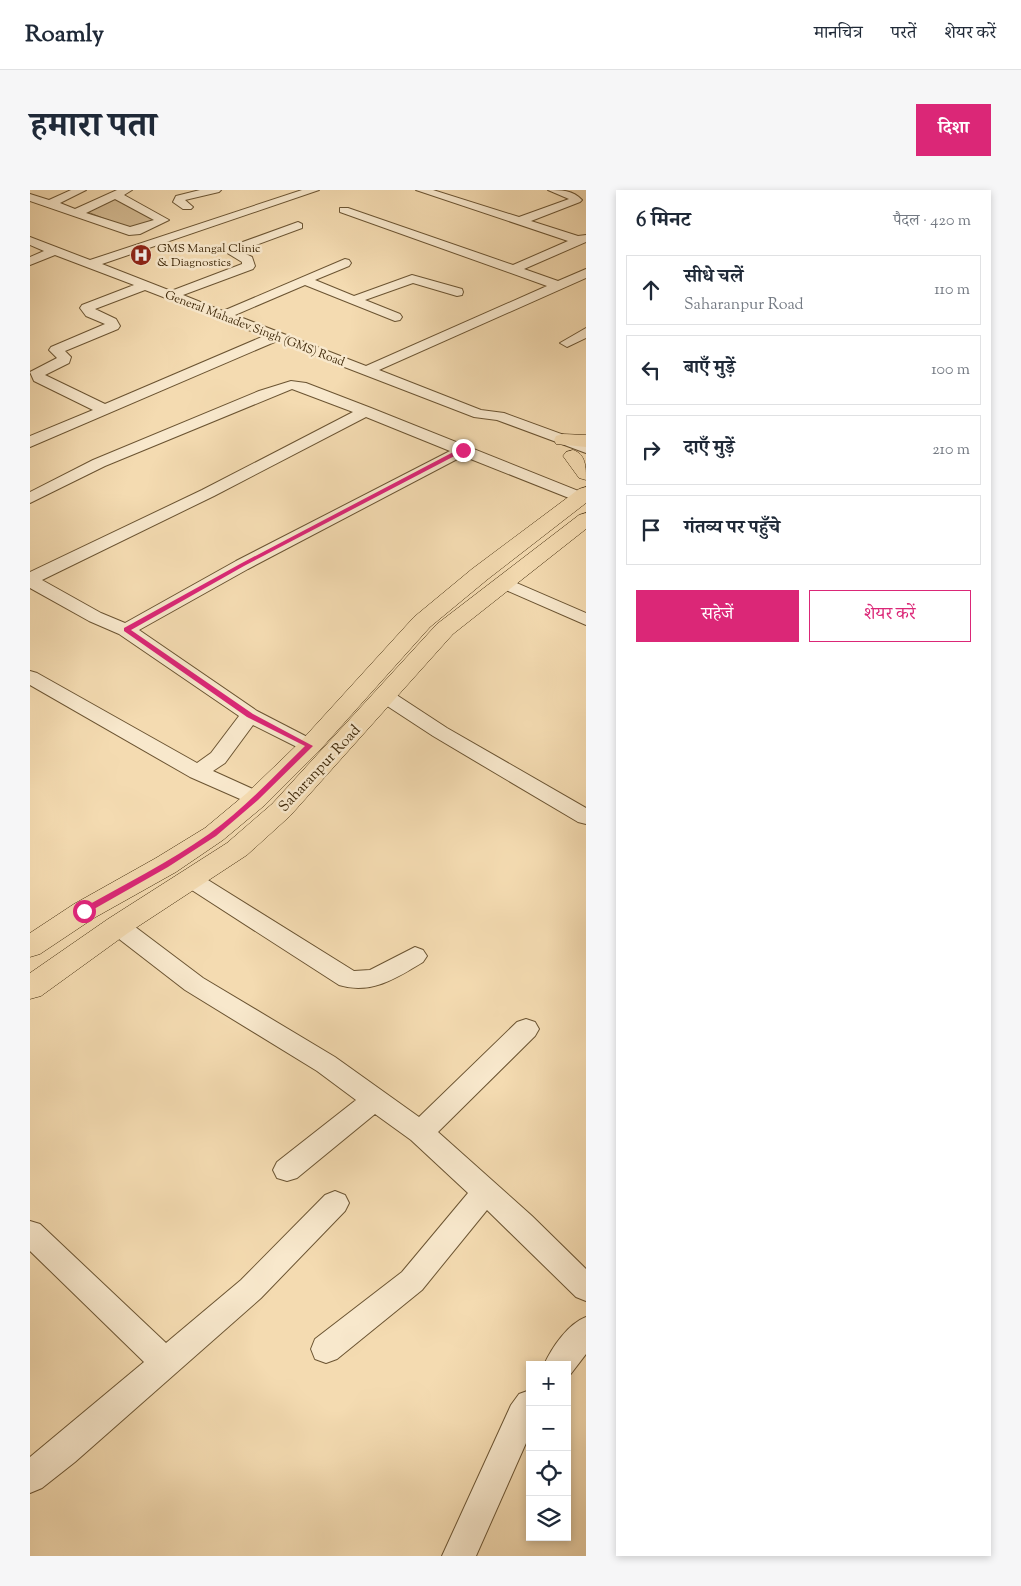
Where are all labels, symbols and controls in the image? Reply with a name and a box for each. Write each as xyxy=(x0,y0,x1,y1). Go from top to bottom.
text: Roamly xyxy=(25,18,104,52)
text: मानचित्र xyxy=(814,21,863,47)
text: परतें xyxy=(891,21,916,47)
text: शेयर करें xyxy=(944,21,996,47)
text: हमारा पता xyxy=(30,102,157,153)
button: दिशा xyxy=(916,104,991,156)
text: 6 मिनट xyxy=(636,206,691,236)
text: पैदल · 420 m xyxy=(893,210,971,233)
place label: GMS Mangal Clinic & Diagnostics xyxy=(157,240,261,272)
hospital icon: GMS Mangal Clinic & Diagnostics xyxy=(129,243,153,267)
text: सीधे चलें xyxy=(684,264,743,291)
icon: ahead xyxy=(637,276,665,304)
text: 110 m xyxy=(934,279,970,302)
street label: General Mahadev Singh (GMS) Road xyxy=(162,286,347,372)
text: Saharanpur Road xyxy=(684,294,804,317)
text: बाएँ मुड़ें xyxy=(684,355,735,382)
icon: left xyxy=(637,356,665,384)
text: 100 m xyxy=(931,359,970,382)
text: दाएँ मुड़ें xyxy=(684,435,735,462)
icon: right xyxy=(637,436,665,464)
route end xyxy=(452,439,475,462)
text: 210 m xyxy=(932,439,970,462)
text: गंतव्य पर पहुँचे xyxy=(684,515,780,542)
icon: arrive xyxy=(637,516,665,544)
button: सहेजें xyxy=(636,590,799,642)
button: शेयर करें xyxy=(809,590,971,642)
street label: Saharanpur Road xyxy=(274,720,366,817)
route start xyxy=(73,900,96,923)
map controls xyxy=(526,1361,571,1541)
button: + xyxy=(526,1361,571,1406)
button: − xyxy=(526,1406,571,1451)
button: locate xyxy=(526,1451,571,1496)
button: layers xyxy=(526,1496,571,1541)

